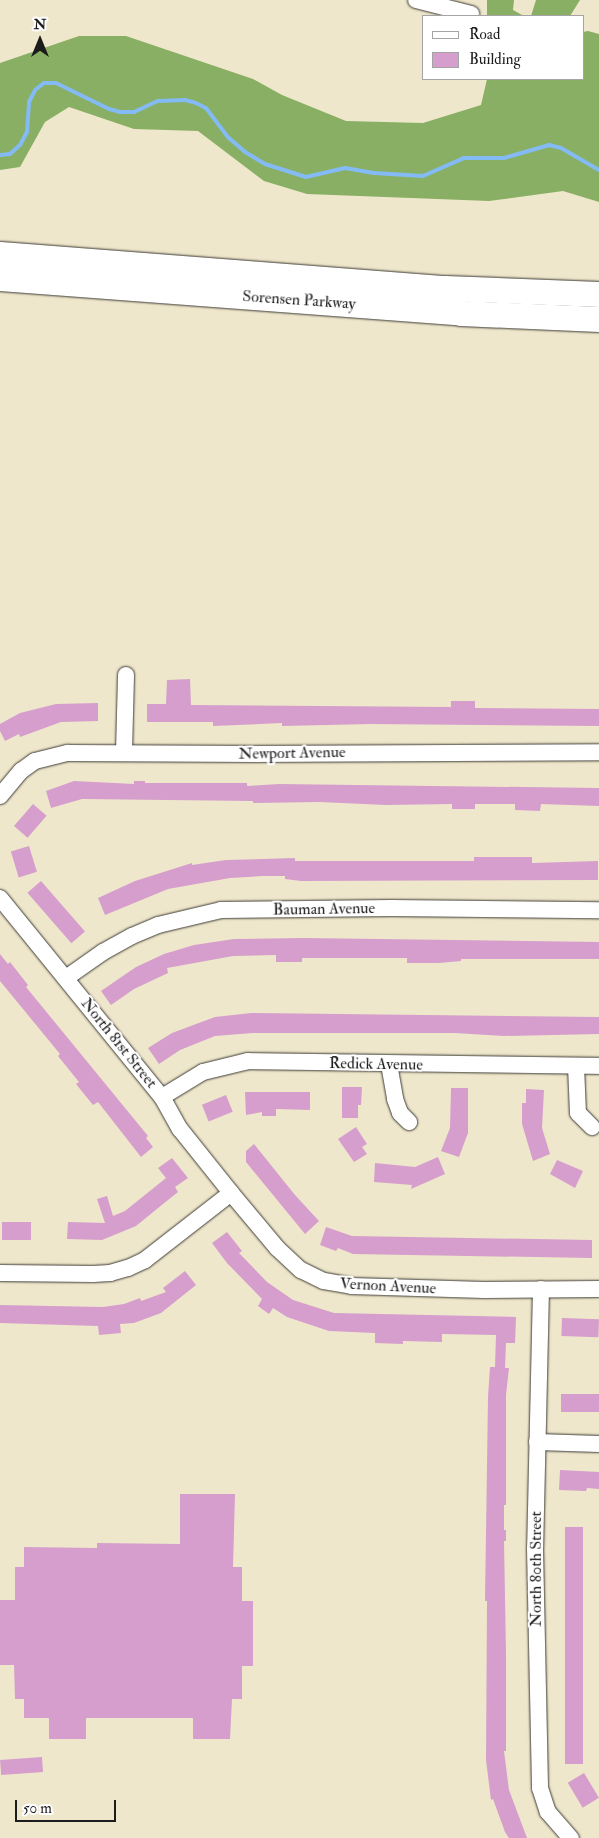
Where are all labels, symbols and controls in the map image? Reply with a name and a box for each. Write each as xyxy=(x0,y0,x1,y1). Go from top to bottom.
north arrow xyxy=(15,15,65,65)
legend xyxy=(422,15,584,80)
text: N xyxy=(34,16,46,33)
text: Road xyxy=(469,25,500,44)
text: Building xyxy=(469,50,521,69)
street label: Sorensen Parkway xyxy=(242,286,356,314)
street label: Newport Avenue xyxy=(238,742,346,764)
street label: Bauman Avenue xyxy=(273,899,375,919)
street label: North 81st Street xyxy=(77,994,161,1092)
street label: Redick Avenue xyxy=(329,1054,423,1074)
street label: Vernon Avenue xyxy=(339,1274,437,1298)
street label: North 80th Street xyxy=(526,1511,546,1627)
scale bar xyxy=(18,1790,119,1822)
text: 50 m xyxy=(23,1799,52,1818)

